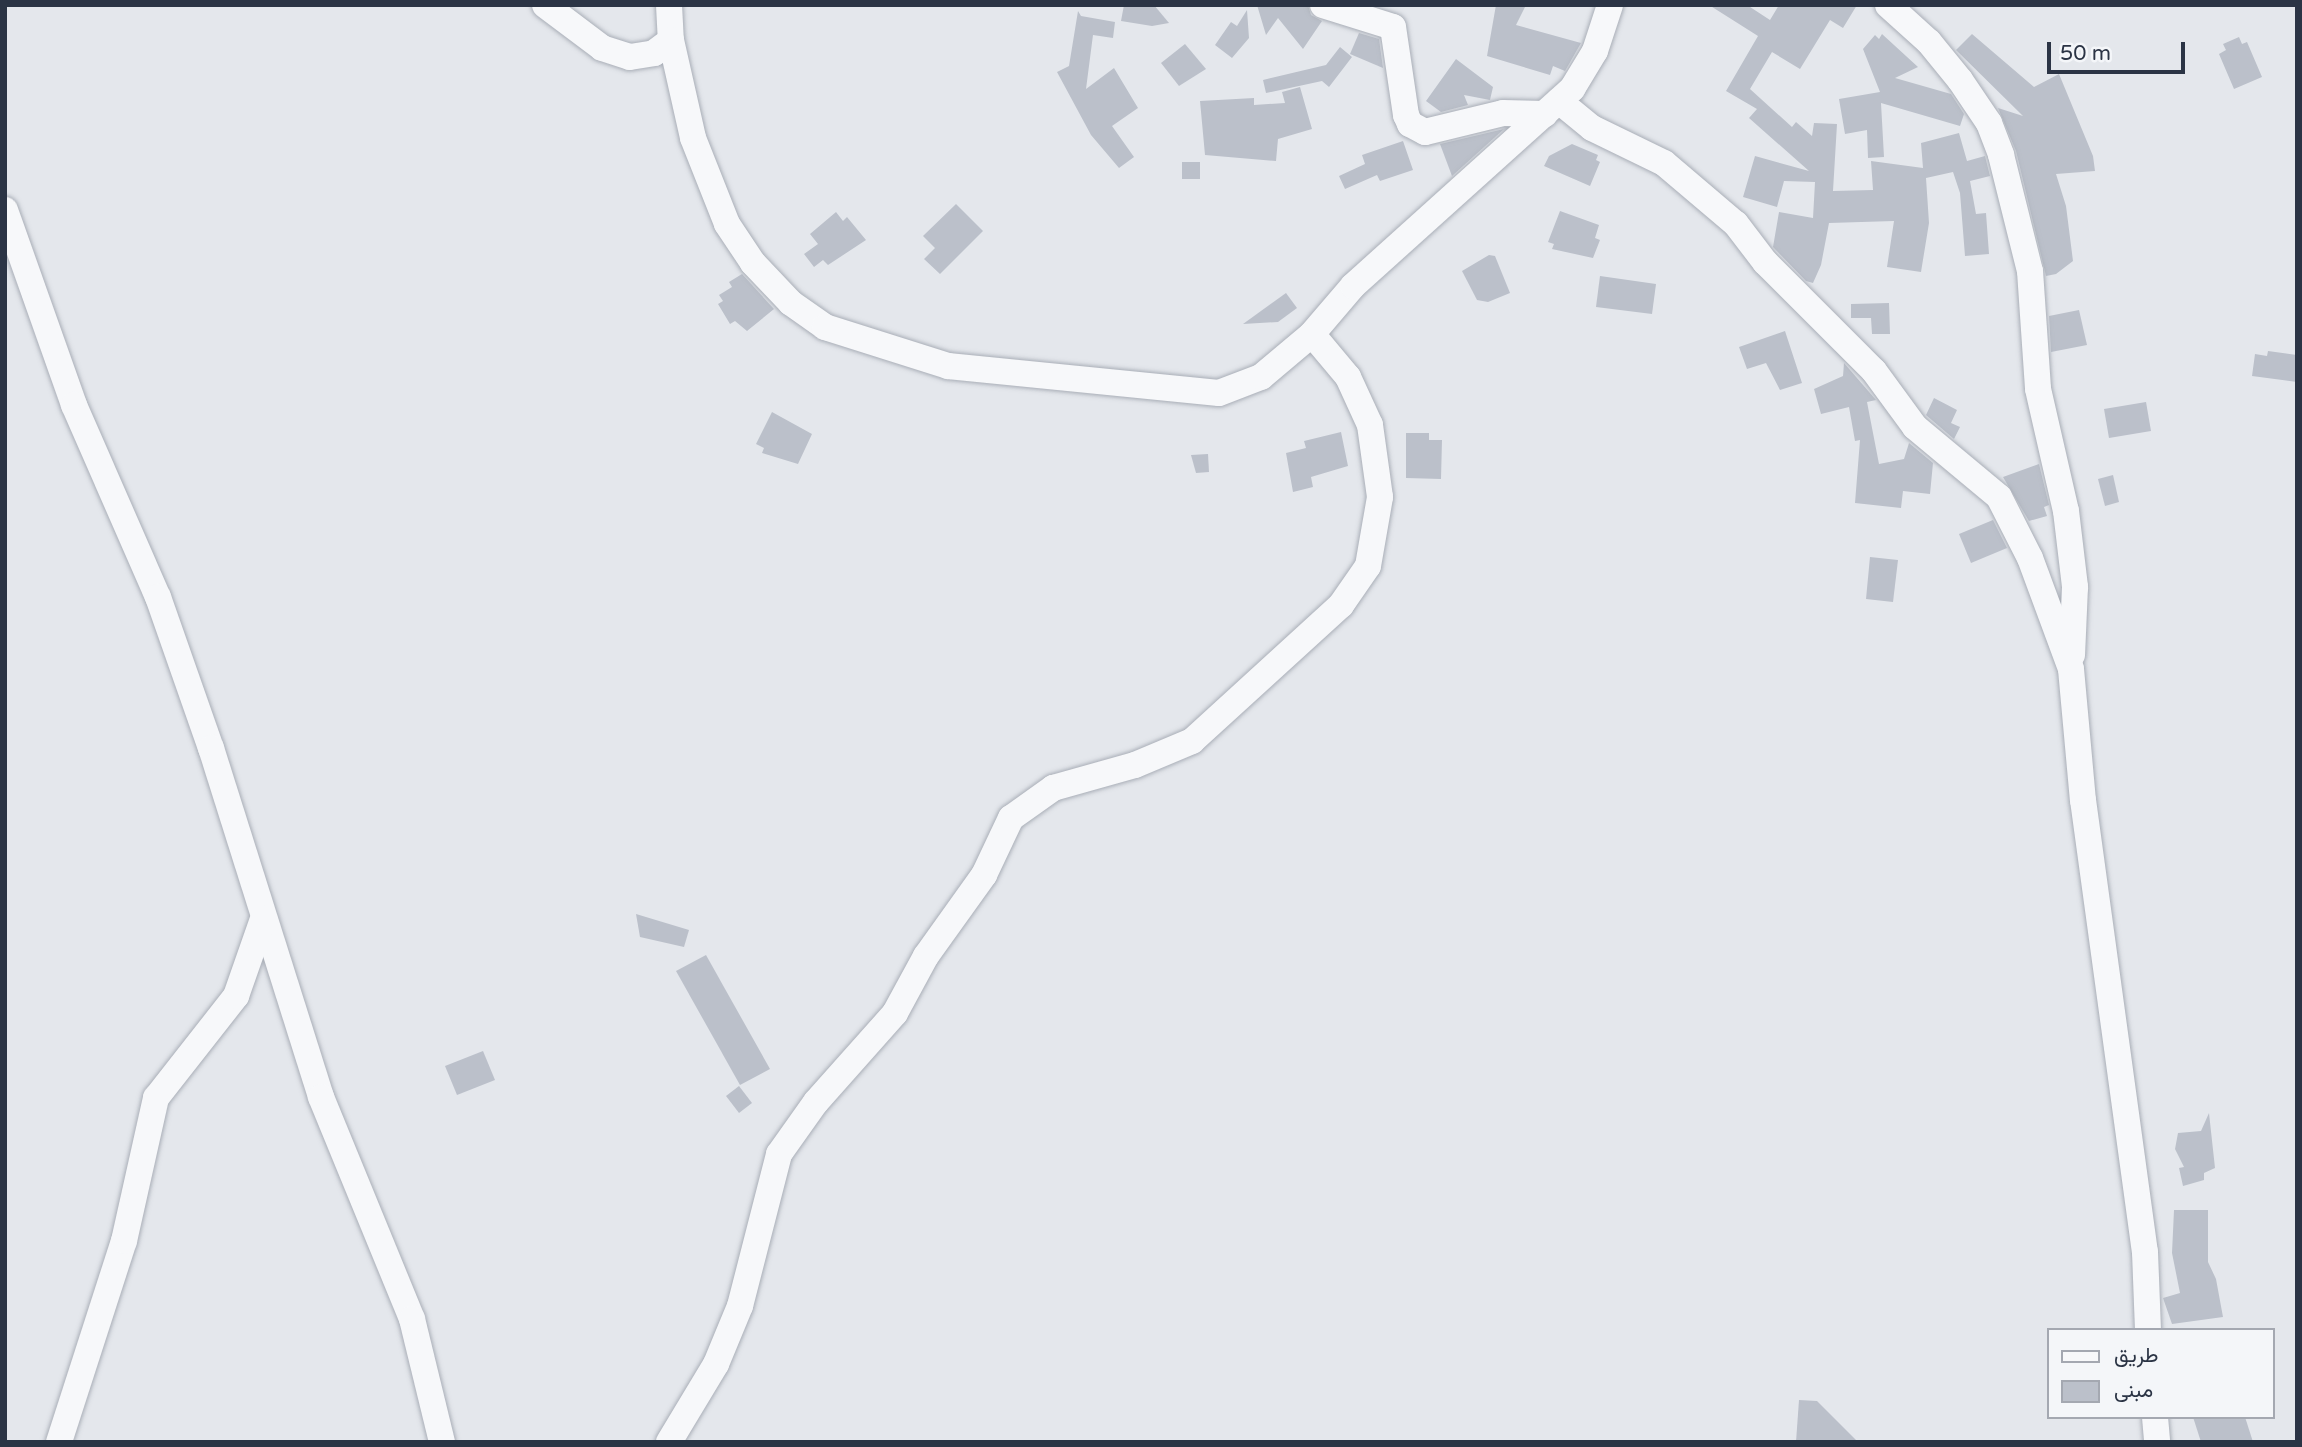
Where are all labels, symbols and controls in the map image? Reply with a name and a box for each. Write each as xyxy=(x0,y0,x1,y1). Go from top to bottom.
scale bar xyxy=(2050,28,2188,72)
text: 50 m xyxy=(2060,41,2111,66)
legend xyxy=(2046,1328,2274,1419)
text: طريق xyxy=(2114,1343,2159,1368)
text: مبنى xyxy=(2114,1378,2153,1403)

